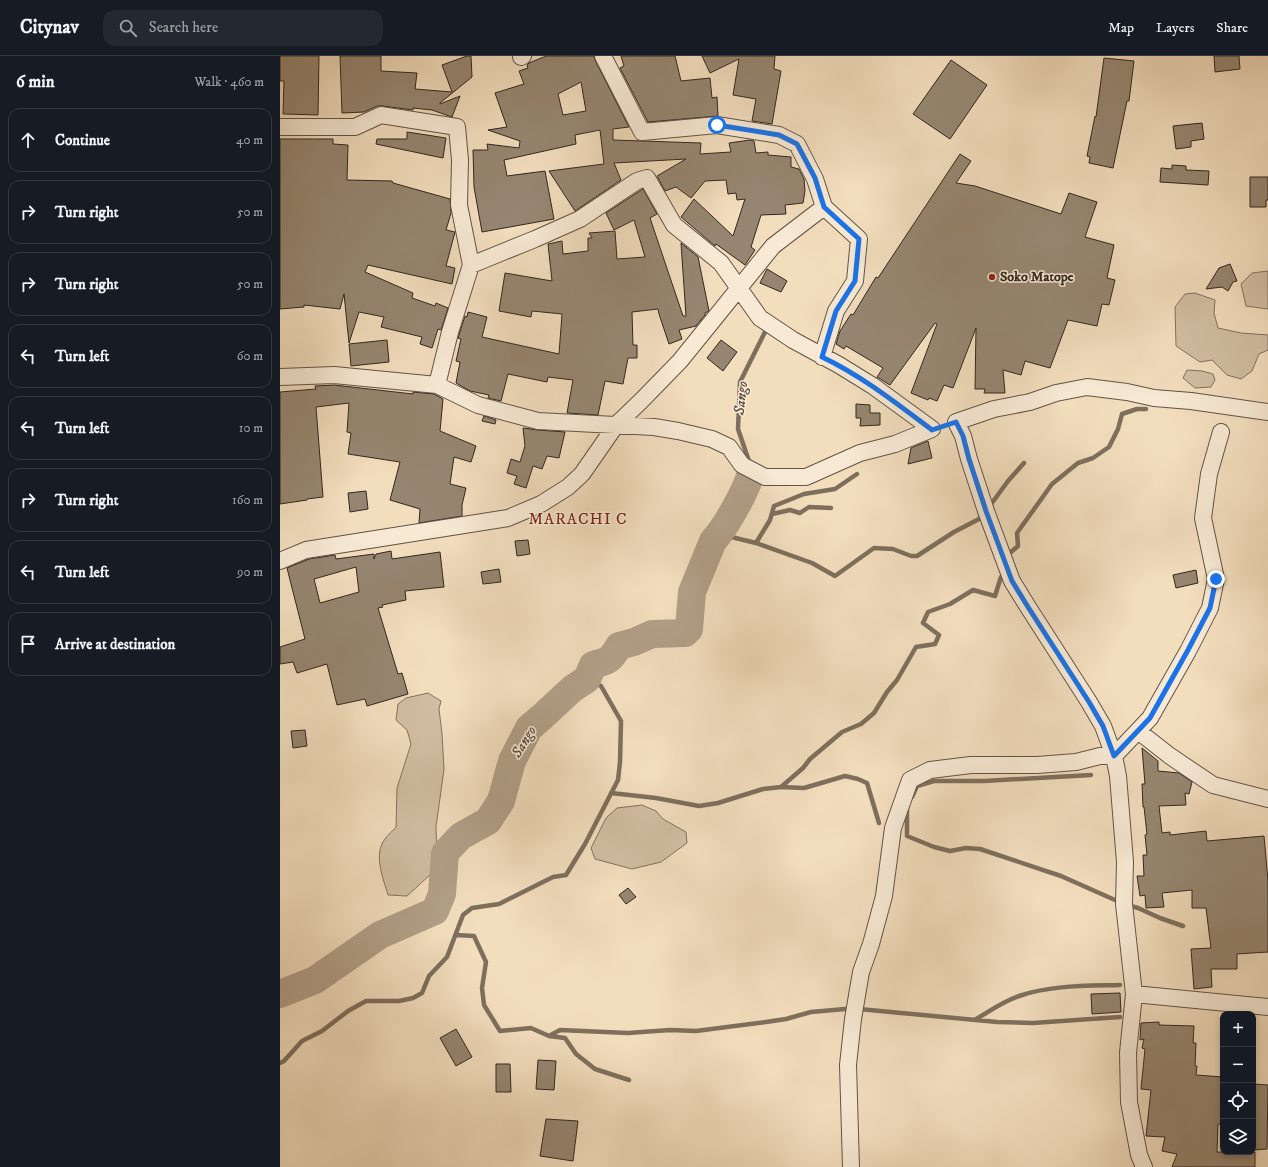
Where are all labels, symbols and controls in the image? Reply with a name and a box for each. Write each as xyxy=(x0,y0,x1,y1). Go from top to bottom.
search box xyxy=(103,10,383,46)
text: Citynav xyxy=(20,16,79,39)
icon: search xyxy=(117,17,139,39)
text: Search here xyxy=(149,18,218,37)
text: Map xyxy=(1108,19,1134,37)
text: Layers xyxy=(1156,19,1194,37)
text: Share xyxy=(1216,19,1248,37)
text: 6 min xyxy=(16,71,55,93)
text: Walk · 460 m xyxy=(194,74,264,90)
route start xyxy=(708,116,726,134)
icon: ahead xyxy=(17,129,39,151)
text: Continue xyxy=(55,131,110,150)
text: 40 m xyxy=(236,132,263,148)
icon: right xyxy=(17,201,39,223)
text: Turn right xyxy=(55,203,118,222)
text: 50 m xyxy=(237,204,263,220)
place label: Soko Matope xyxy=(1000,268,1074,286)
marker: Soko Matope xyxy=(987,272,997,282)
icon: right xyxy=(17,273,39,295)
text: Turn right xyxy=(55,275,118,294)
text: 50 m xyxy=(237,276,263,292)
icon: left xyxy=(17,345,39,367)
text: Turn left xyxy=(55,347,109,366)
text: 60 m xyxy=(237,348,263,364)
water label: Sango xyxy=(729,380,753,417)
icon: left xyxy=(17,417,39,439)
text: Turn left xyxy=(55,419,109,438)
text: 10 m xyxy=(239,420,263,436)
icon: right xyxy=(17,489,39,511)
text: Turn right xyxy=(55,491,118,510)
text: 160 m xyxy=(232,492,263,508)
district label: MARACHI C xyxy=(528,509,628,529)
icon: left xyxy=(17,561,39,583)
text: Turn left xyxy=(55,563,109,582)
text: 90 m xyxy=(237,564,263,580)
route end xyxy=(1207,570,1225,588)
icon: arrive xyxy=(17,633,39,655)
text: Arrive at destination xyxy=(55,635,175,654)
water label: Sango xyxy=(507,722,541,762)
map controls xyxy=(1220,1011,1256,1155)
button: + xyxy=(1220,1011,1256,1047)
button: − xyxy=(1220,1047,1256,1083)
button: locate xyxy=(1220,1083,1256,1119)
button: layers xyxy=(1220,1119,1256,1155)

